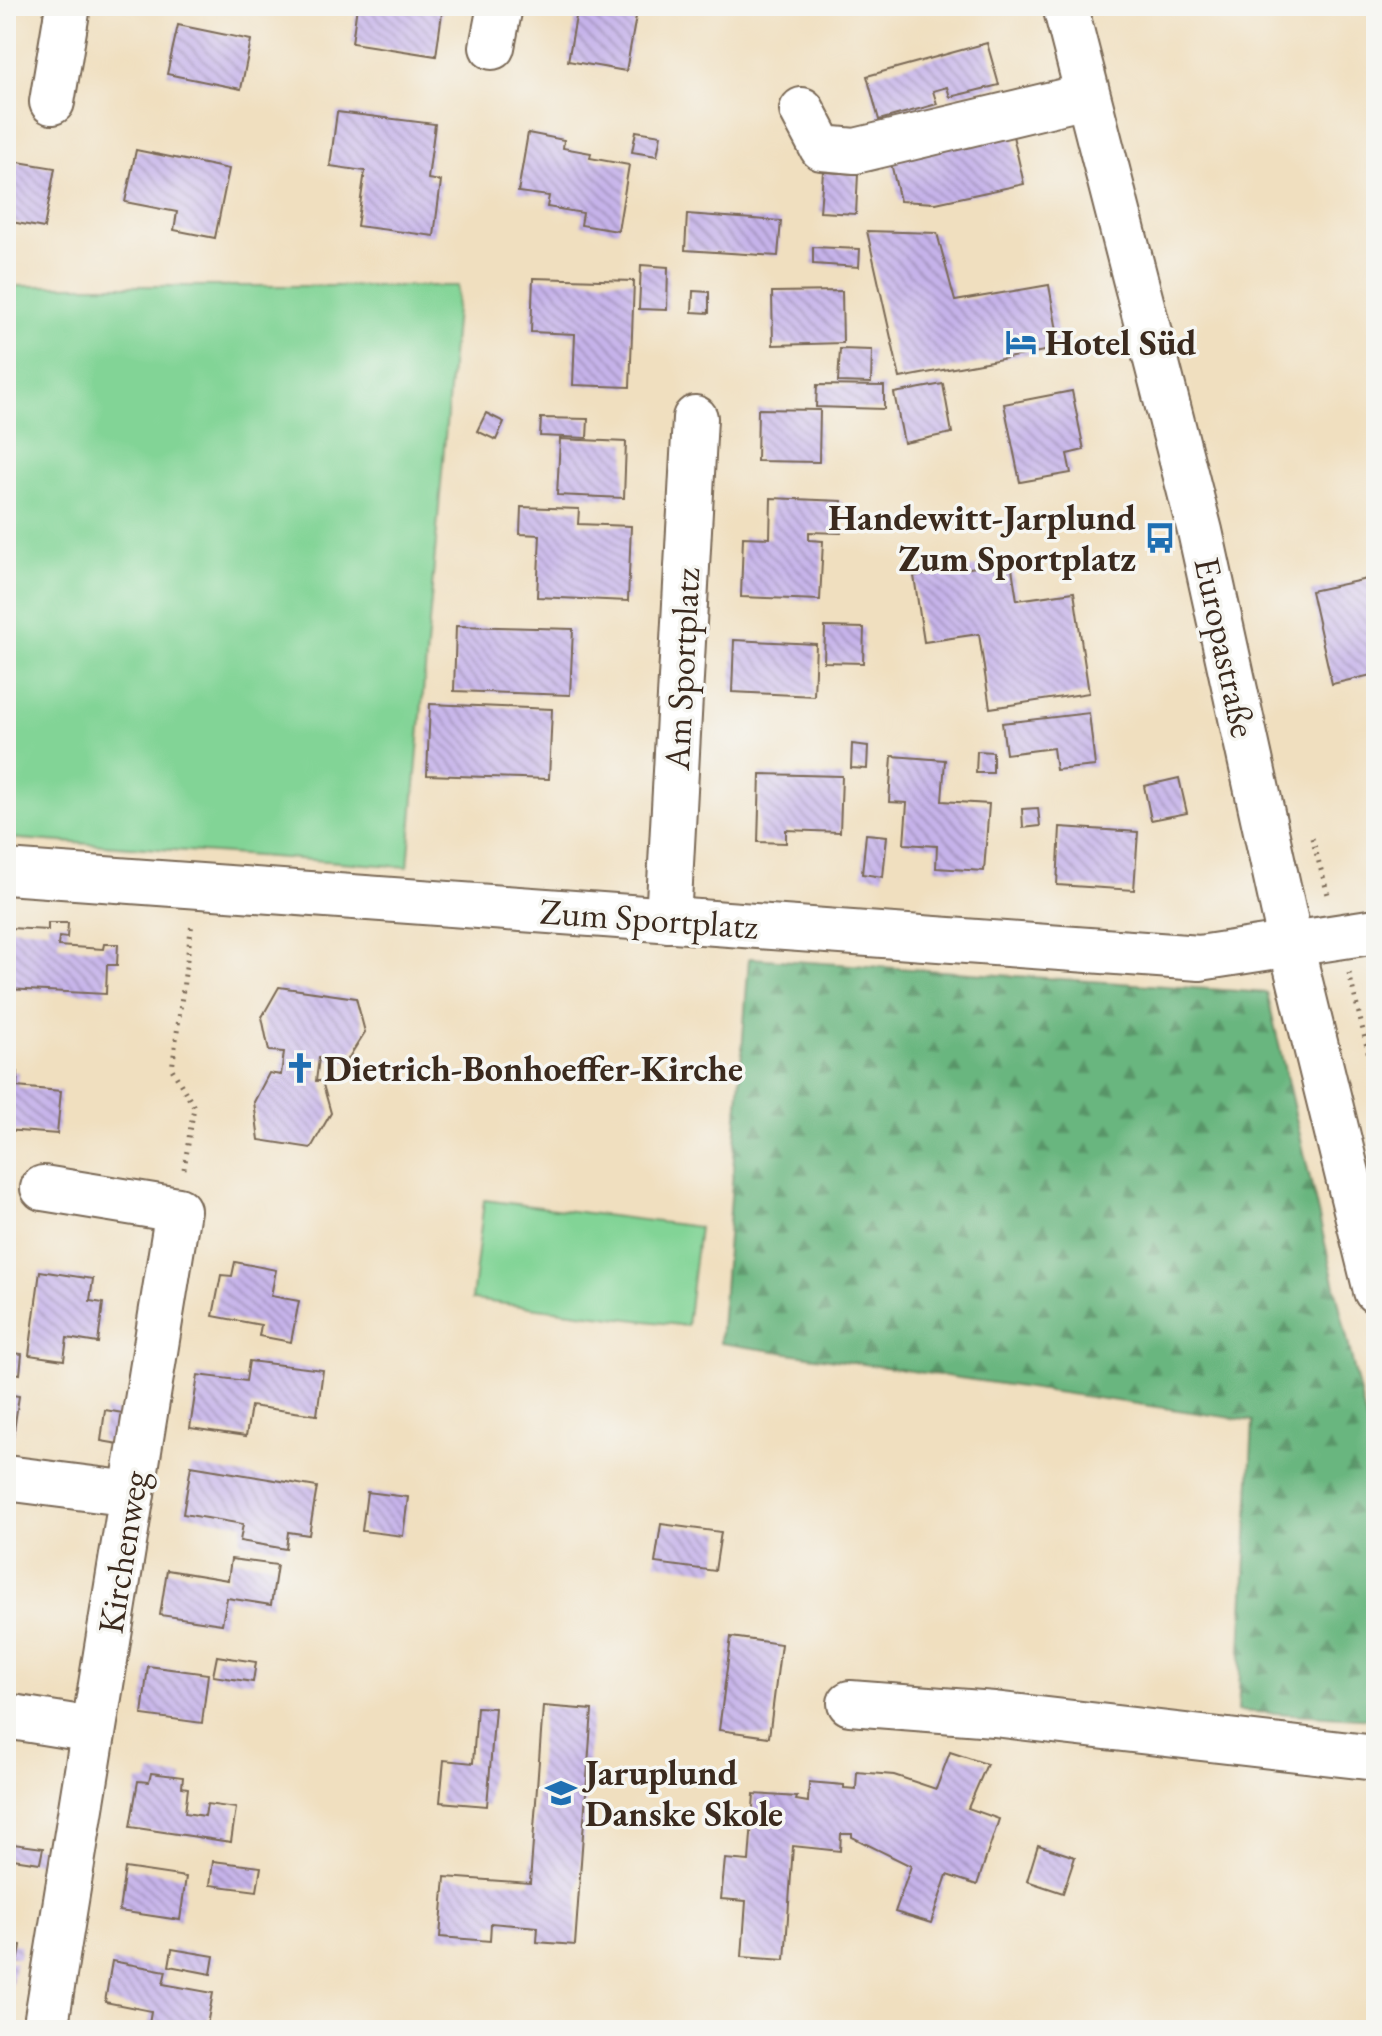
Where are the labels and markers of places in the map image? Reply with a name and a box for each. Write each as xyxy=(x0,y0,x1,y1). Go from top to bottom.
place label: Hotel Süd xyxy=(1045,319,1197,366)
hotel icon: Hotel Süd xyxy=(1004,325,1038,359)
place label: Handewitt-Jarplund Zum Sportplatz xyxy=(828,494,1136,582)
bus stop icon: Handewitt-Jarplund Zum Sportplatz xyxy=(1143,521,1177,555)
place label: Dietrich-Bonhoeffer-Kirche xyxy=(324,1045,743,1092)
church icon: Dietrich-Bonhoeffer-Kirche xyxy=(283,1051,317,1085)
place label: Jaruplund Danske Skole xyxy=(582,1749,783,1837)
school or university icon: Jaruplund Danske Skole xyxy=(544,1776,578,1810)

